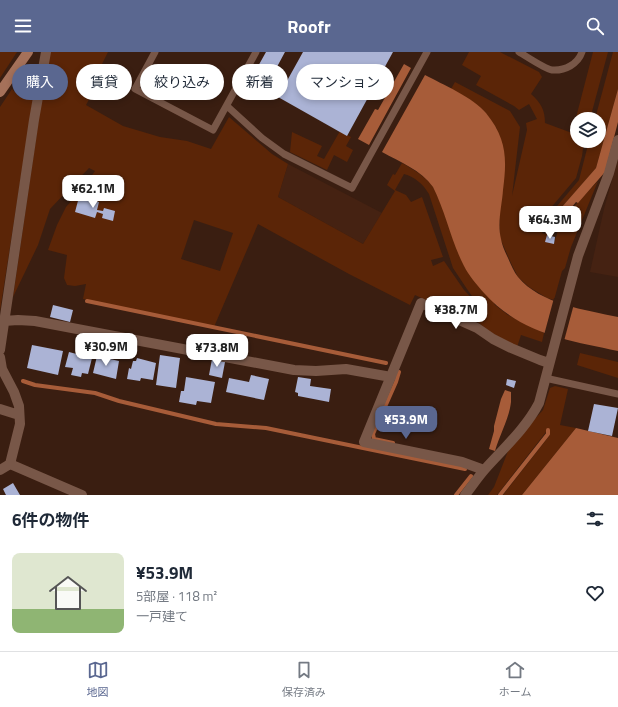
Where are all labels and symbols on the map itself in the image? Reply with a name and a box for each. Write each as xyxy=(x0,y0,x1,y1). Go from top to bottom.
pin: ¥62.1M xyxy=(60,175,126,209)
pin: ¥64.3M xyxy=(517,206,583,240)
pin: ¥38.7M xyxy=(423,296,489,330)
pin: ¥30.9M xyxy=(73,333,139,367)
pin: ¥73.8M xyxy=(184,334,250,368)
pin: ¥53.9M xyxy=(373,406,439,440)

